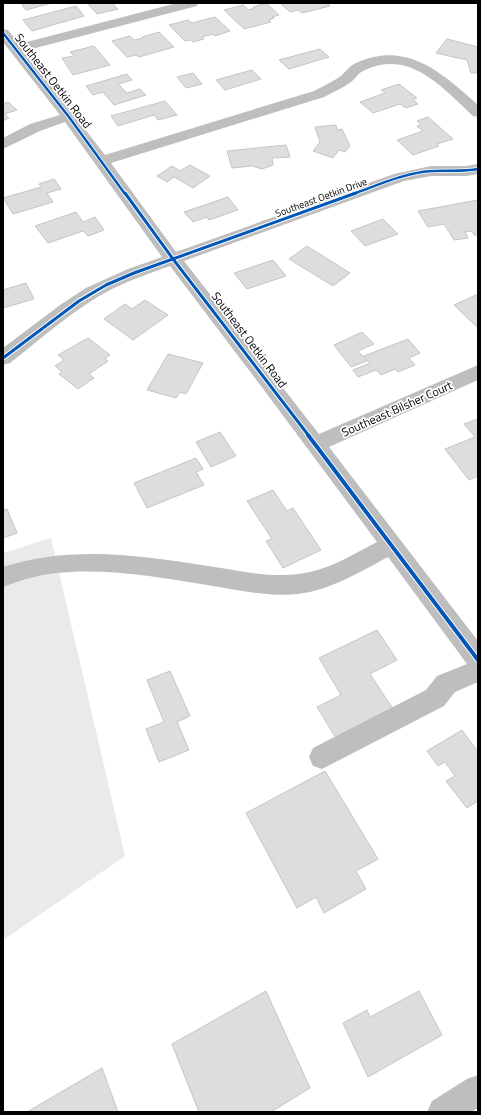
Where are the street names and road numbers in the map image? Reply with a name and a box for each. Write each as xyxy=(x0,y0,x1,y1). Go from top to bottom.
street label: Southeast Oetkin Road xyxy=(10,29,97,132)
street label: Southeast Oetkin Drive xyxy=(273,174,369,221)
street label: Southeast Oetkin Road xyxy=(207,288,292,392)
street label: Southeast Bilsher Court xyxy=(338,375,456,442)

